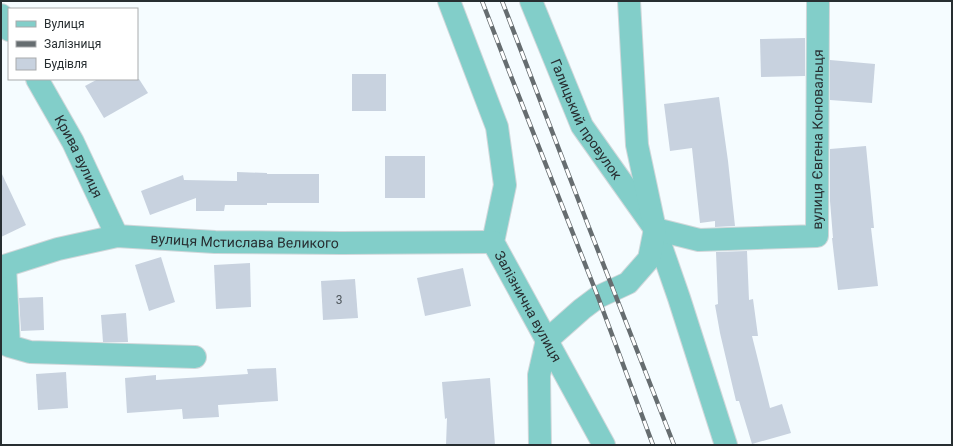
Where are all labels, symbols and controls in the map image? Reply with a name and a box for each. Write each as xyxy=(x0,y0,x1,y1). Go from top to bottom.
legend xyxy=(8,8,138,80)
text: Вулиця xyxy=(44,17,85,31)
text: Залізниця xyxy=(44,37,101,51)
street label: вулиця Євгена Коновальця xyxy=(809,49,826,230)
text: Будівля xyxy=(44,57,87,71)
street label: Галицький провулок xyxy=(548,57,626,183)
street label: Крива вулиця xyxy=(51,112,106,200)
street label: вулиця Мстислава Великого xyxy=(150,230,339,251)
street label: Залізнична вулиця xyxy=(491,248,565,365)
house number: 3 xyxy=(336,293,342,307)

